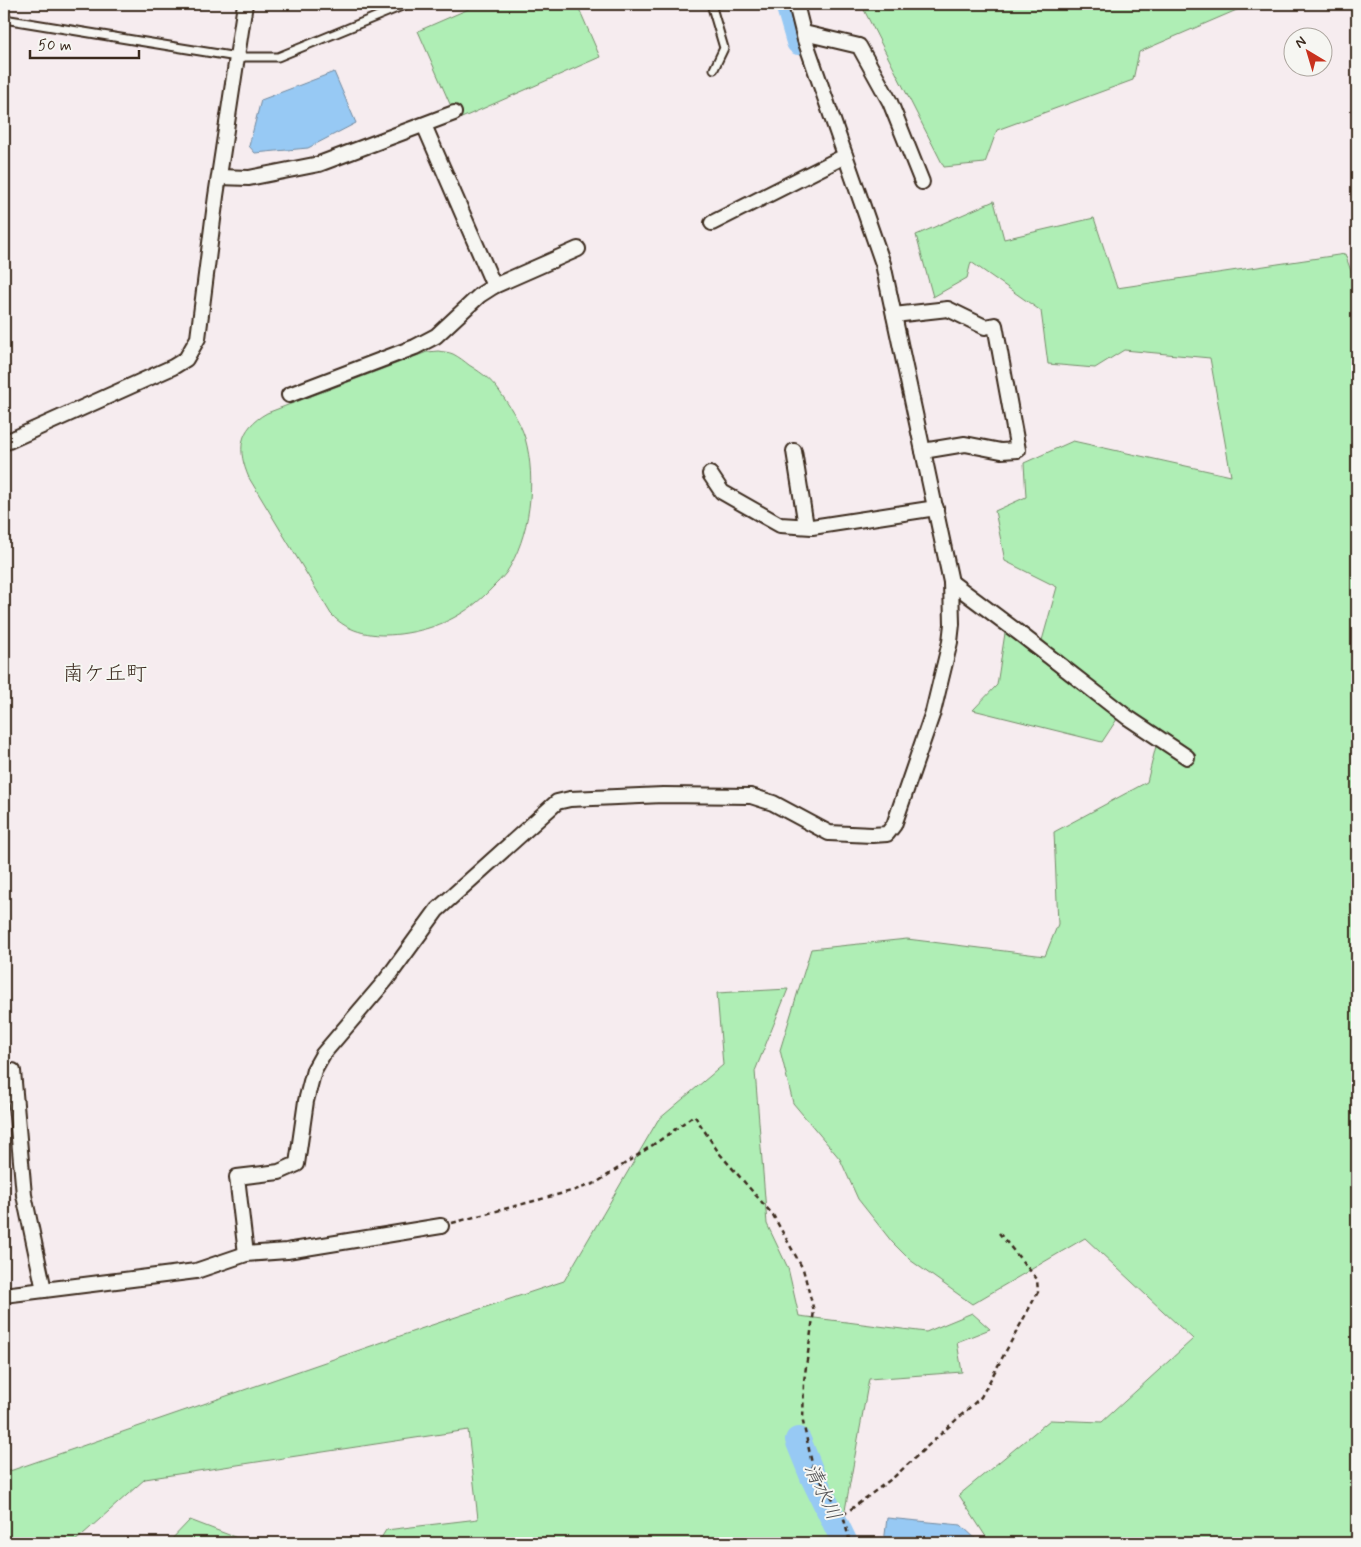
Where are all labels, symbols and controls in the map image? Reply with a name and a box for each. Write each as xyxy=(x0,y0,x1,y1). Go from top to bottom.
scale bar xyxy=(30,28,139,60)
north arrow xyxy=(1284,28,1334,78)
text: N xyxy=(1291,33,1310,53)
text: 50 m xyxy=(38,36,72,56)
district label: 南ケ丘町 xyxy=(63,660,147,688)
water label: 清水川 xyxy=(797,1459,847,1525)

